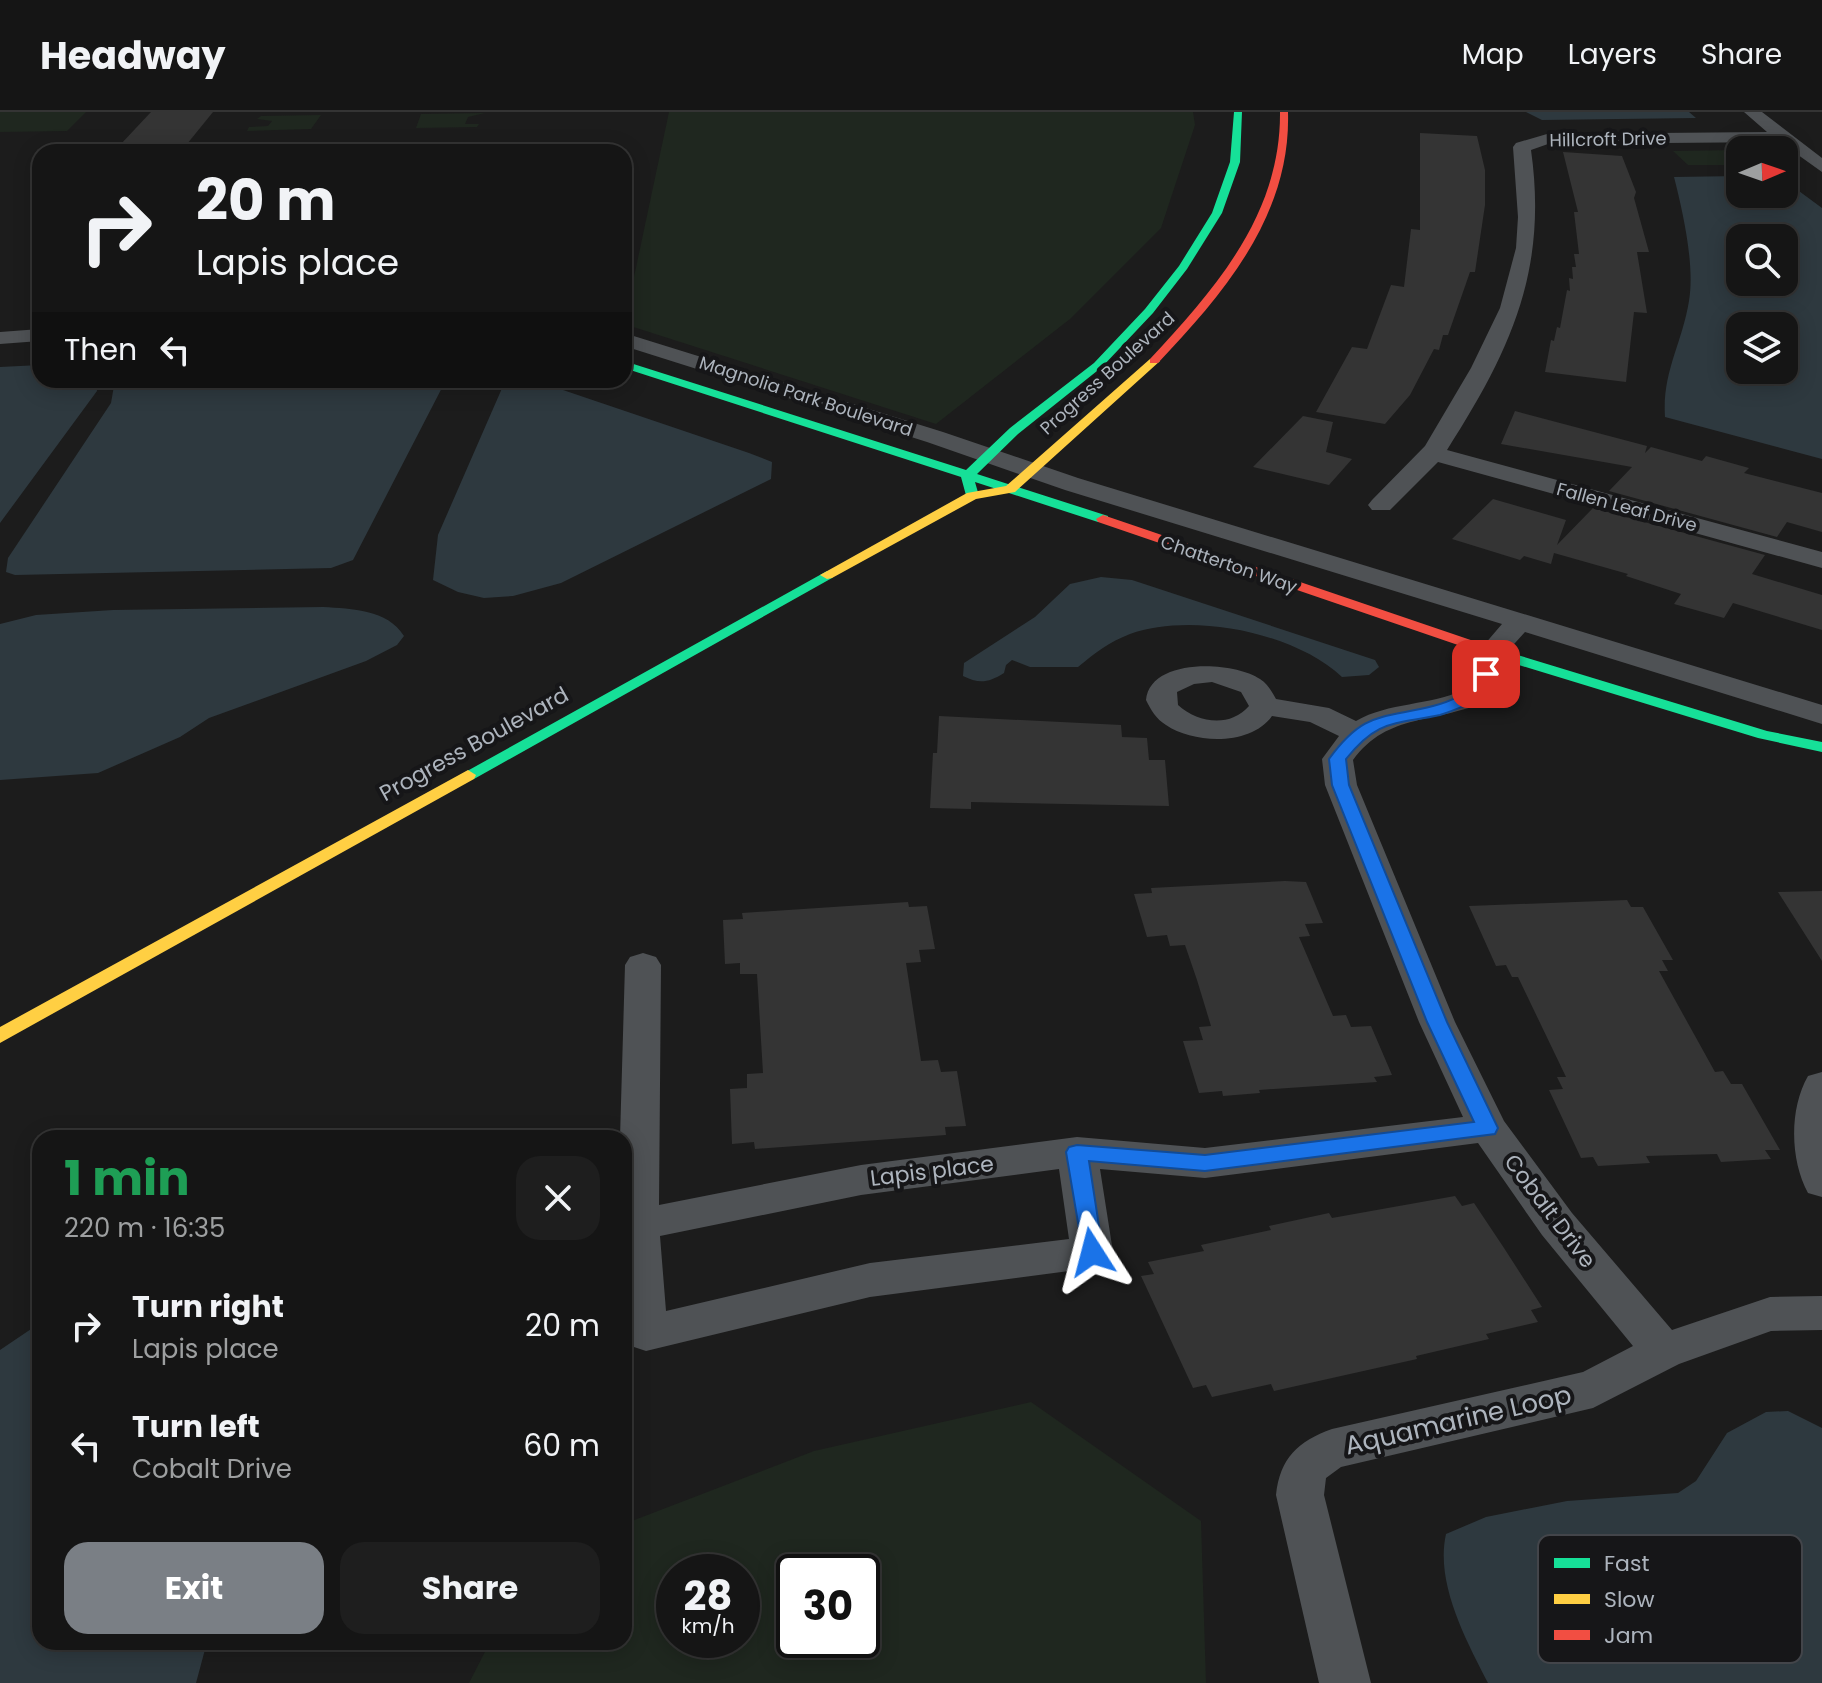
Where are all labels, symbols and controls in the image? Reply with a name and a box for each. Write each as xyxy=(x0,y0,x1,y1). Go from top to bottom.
text: Headway xyxy=(40,29,226,82)
text: Map xyxy=(1462,35,1524,74)
text: Layers xyxy=(1568,35,1657,74)
text: Share xyxy=(1701,35,1782,74)
street label: Hillcroft Drive xyxy=(1549,125,1667,153)
north arrow xyxy=(1726,136,1798,208)
map controls xyxy=(1726,136,1798,384)
text: 20 m xyxy=(196,161,336,240)
icon: right xyxy=(64,176,168,280)
button: search xyxy=(1726,224,1798,296)
text: Lapis place xyxy=(196,237,399,288)
street label: Progress Boulevard xyxy=(1034,306,1180,440)
button: layers xyxy=(1726,312,1798,384)
text: Then xyxy=(64,328,137,371)
icon: left xyxy=(153,328,197,372)
street label: Magnolia Park Boulevard xyxy=(696,350,916,442)
street label: Fallen Leaf Drive xyxy=(1554,476,1700,538)
street label: Chatterton Way xyxy=(1157,529,1301,599)
pin xyxy=(1452,640,1520,708)
icon: arrive xyxy=(1464,652,1508,696)
street label: Progress Boulevard xyxy=(374,679,574,809)
text: 1 min xyxy=(64,1145,190,1212)
street label: Lapis place xyxy=(868,1148,996,1194)
street label: Cobalt Drive xyxy=(1497,1148,1603,1274)
button: close xyxy=(516,1156,600,1240)
text: 220 m · 16:35 xyxy=(64,1210,225,1246)
position arrow xyxy=(1050,1210,1134,1294)
text: Turn right xyxy=(132,1285,284,1328)
icon: right xyxy=(64,1304,108,1348)
text: 20 m xyxy=(525,1304,600,1347)
text: Lapis place xyxy=(132,1331,279,1367)
street label: Aquamarine Loop xyxy=(1341,1376,1575,1464)
text: Turn left xyxy=(132,1405,260,1448)
icon: left xyxy=(64,1424,108,1468)
text: 60 m xyxy=(523,1424,600,1467)
text: Cobalt Drive xyxy=(132,1451,292,1487)
legend xyxy=(1538,1535,1802,1663)
button: Exit xyxy=(64,1542,324,1634)
button: Share xyxy=(340,1542,600,1634)
text: Fast xyxy=(1604,1548,1649,1579)
speed limit sign: 30 xyxy=(776,1554,880,1658)
text: 28 xyxy=(684,1568,732,1624)
text: Slow xyxy=(1604,1584,1654,1615)
text: km/h xyxy=(681,1612,735,1640)
text: Jam xyxy=(1604,1620,1653,1651)

